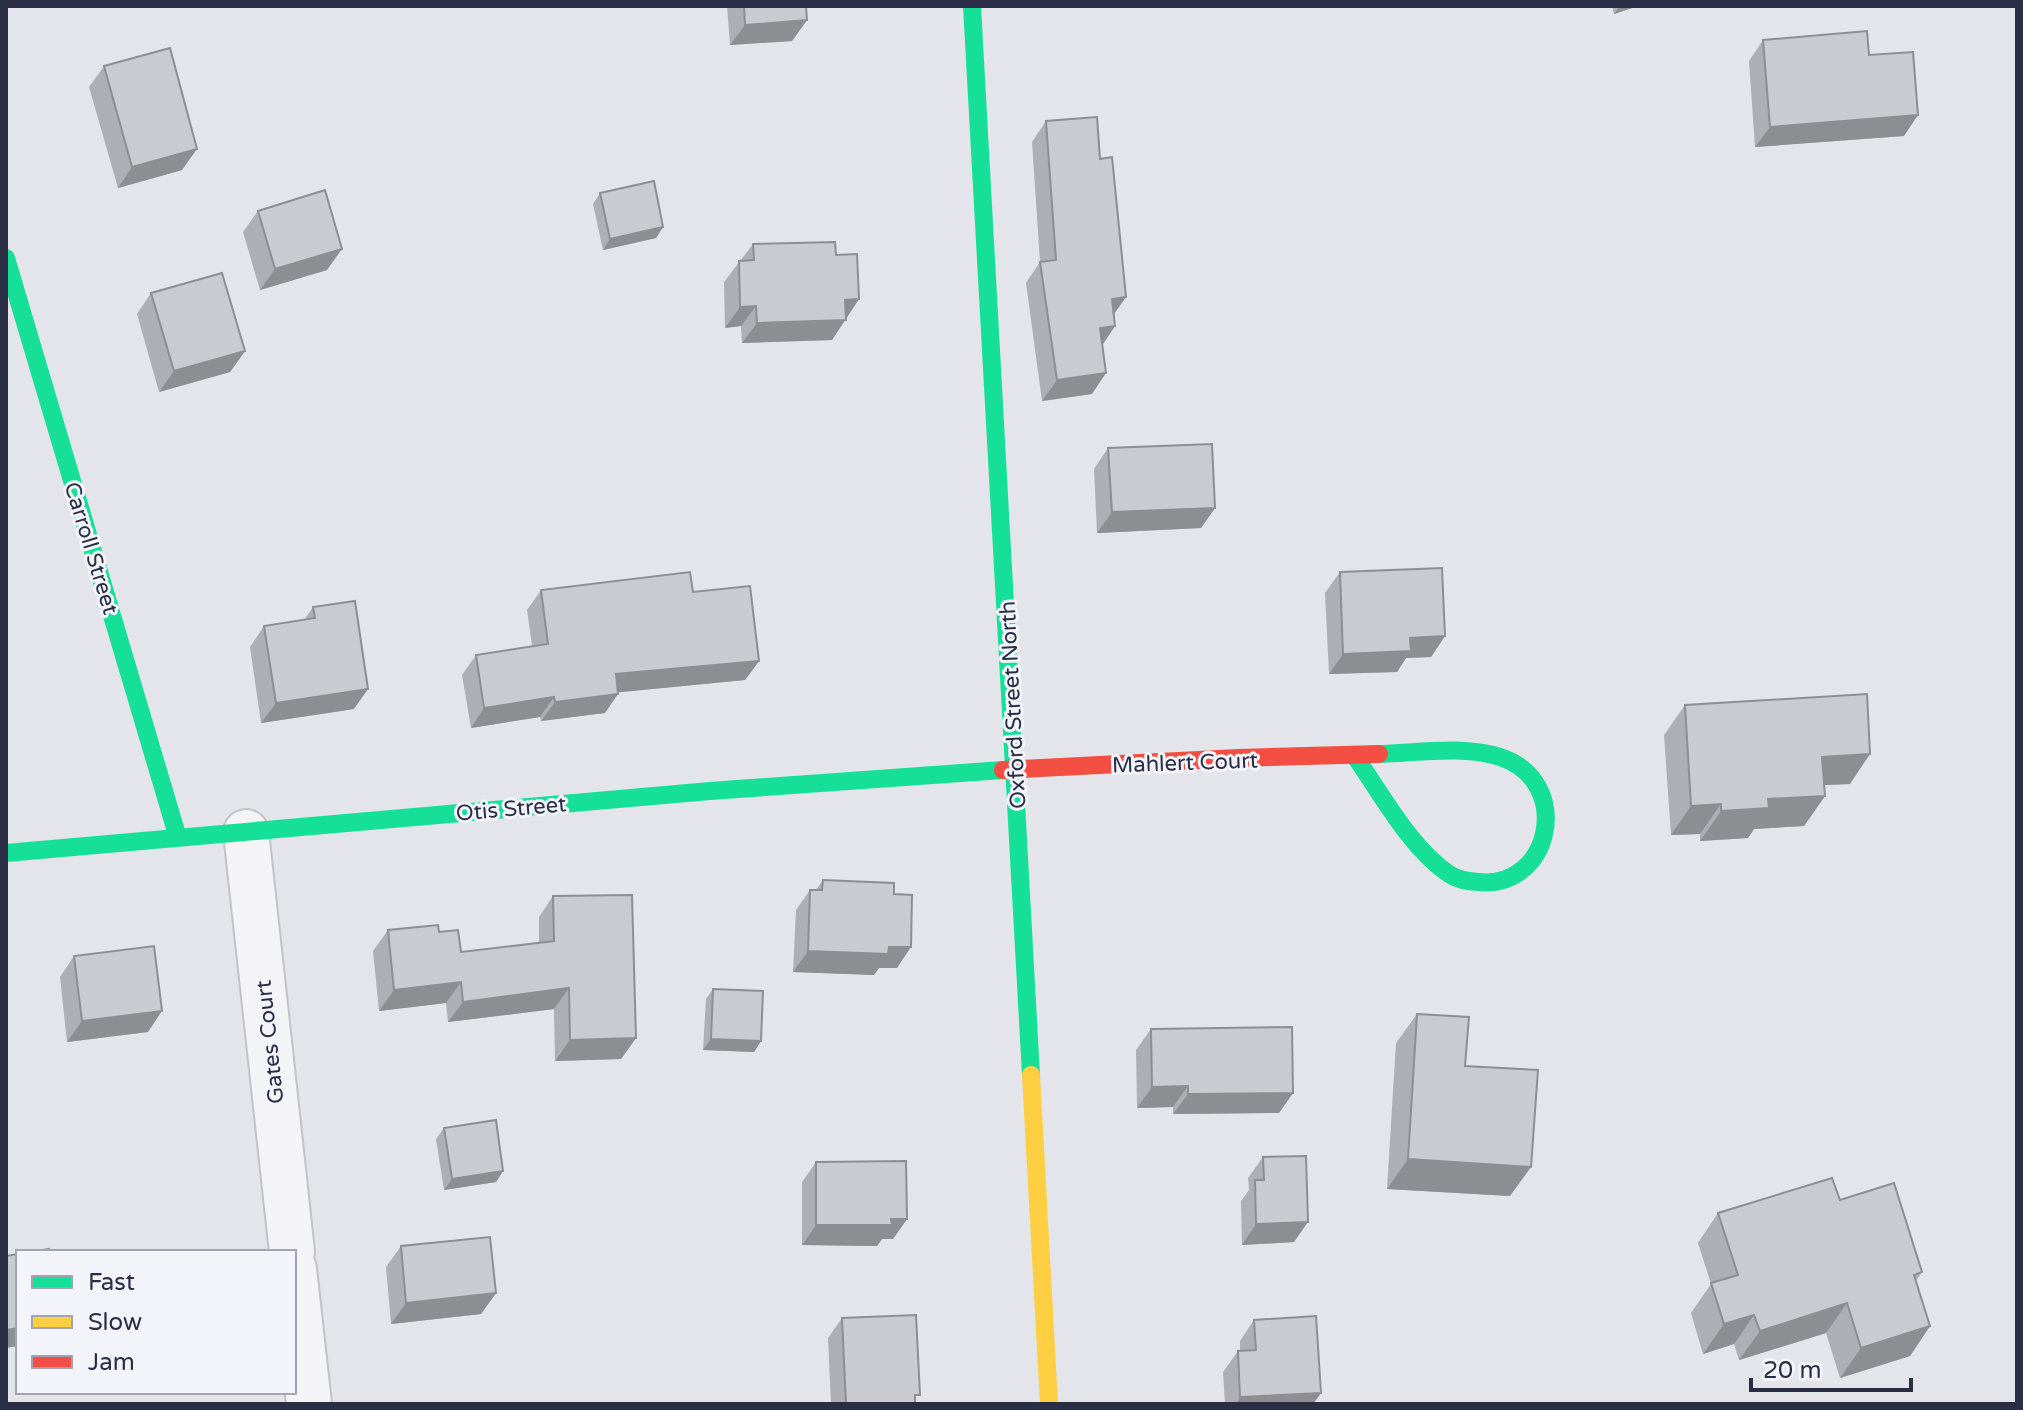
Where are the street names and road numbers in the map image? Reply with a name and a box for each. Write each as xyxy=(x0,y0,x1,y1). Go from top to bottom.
street label: Carroll Street xyxy=(59,479,124,618)
street label: Oxford Street North xyxy=(995,600,1031,810)
street label: Mahlert Court xyxy=(1112,747,1258,779)
street label: Otis Street xyxy=(455,791,567,827)
street label: Gates Court xyxy=(251,979,289,1105)

